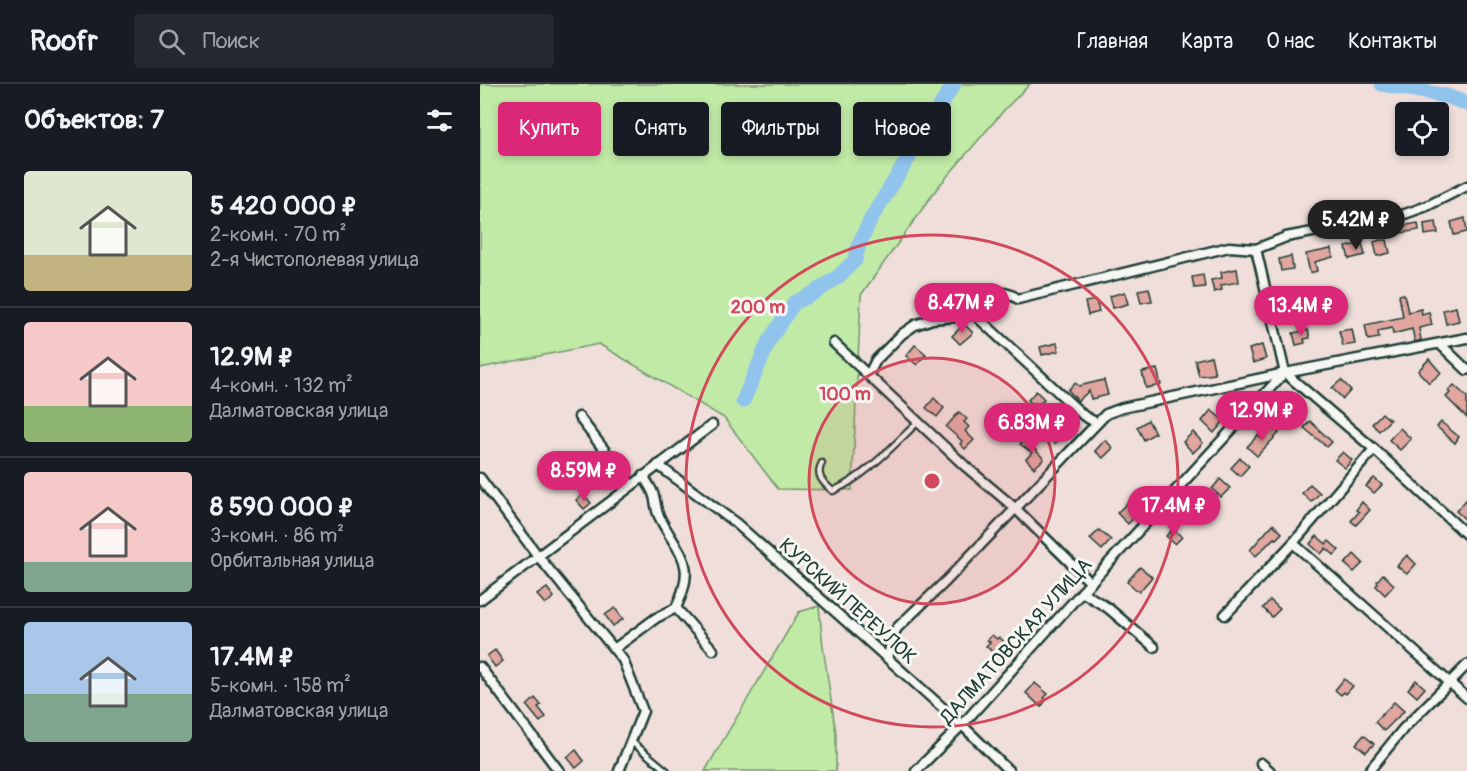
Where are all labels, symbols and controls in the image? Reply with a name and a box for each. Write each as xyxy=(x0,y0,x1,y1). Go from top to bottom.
search box xyxy=(134,14,554,68)
text: Roofr xyxy=(30,24,98,59)
icon: search xyxy=(155,25,188,58)
text: Поиск xyxy=(203,27,260,55)
text: Главная xyxy=(1077,28,1148,55)
text: Карта xyxy=(1181,28,1233,55)
text: О нас xyxy=(1266,28,1315,55)
text: Контакты xyxy=(1348,28,1437,55)
chip: Купить xyxy=(498,102,601,156)
chip: Снять xyxy=(613,102,709,156)
chip: Фильтры xyxy=(721,102,841,156)
chip: Новое xyxy=(853,102,951,156)
map controls xyxy=(1395,102,1449,156)
button: locate xyxy=(1395,102,1449,156)
text: Объектов: 7 xyxy=(24,104,164,136)
icon: filters xyxy=(423,104,456,137)
text: 5 420 000 ₽ xyxy=(210,190,357,222)
icon: home xyxy=(72,195,144,267)
pin: 5.42M ₽ xyxy=(1301,200,1411,251)
text: 5.42M ₽ xyxy=(1322,207,1390,232)
text: 2-комн. · 70 m² xyxy=(210,222,347,247)
text: 2-я Чистополевая улица xyxy=(210,247,419,272)
pin: 8.47M ₽ xyxy=(907,283,1017,334)
pin: 13.4M ₽ xyxy=(1246,286,1356,337)
text: 8.47M ₽ xyxy=(928,290,996,315)
text: 13.4M ₽ xyxy=(1268,293,1334,318)
text: 200 m xyxy=(731,296,785,319)
text: 12.9M ₽ xyxy=(210,341,294,373)
icon: home xyxy=(72,346,144,418)
text: 4-комн. · 132 m² xyxy=(210,373,353,398)
text: 100 m xyxy=(819,383,871,406)
pin: 12.9M ₽ xyxy=(1207,391,1317,442)
text: Далматовская улица xyxy=(210,398,388,423)
text: 12.9M ₽ xyxy=(1230,398,1294,423)
pin: 6.83M ₽ xyxy=(977,403,1087,454)
text: 6.83M ₽ xyxy=(998,410,1066,435)
pin: 8.59M ₽ xyxy=(529,451,639,502)
text: 8.59M ₽ xyxy=(551,458,617,483)
centre of rings xyxy=(922,471,942,491)
pin: 17.4M ₽ xyxy=(1119,486,1229,537)
text: 8 590 000 ₽ xyxy=(210,491,354,523)
text: 17.4M ₽ xyxy=(1141,493,1207,518)
icon: home xyxy=(72,496,144,568)
text: 3-комн. · 86 m² xyxy=(210,523,344,548)
street label: КУРСКИЙ ПЕРЕУЛОК xyxy=(774,533,922,669)
text: Орбитальная улица xyxy=(210,548,374,573)
street label: ДАЛМАТОВСКАЯ УЛИЦА xyxy=(934,553,1097,730)
text: 17.4M ₽ xyxy=(210,641,295,673)
icon: home xyxy=(72,646,144,718)
text: 5-комн. · 158 m² xyxy=(210,673,351,698)
text: Далматовская улица xyxy=(210,698,388,723)

